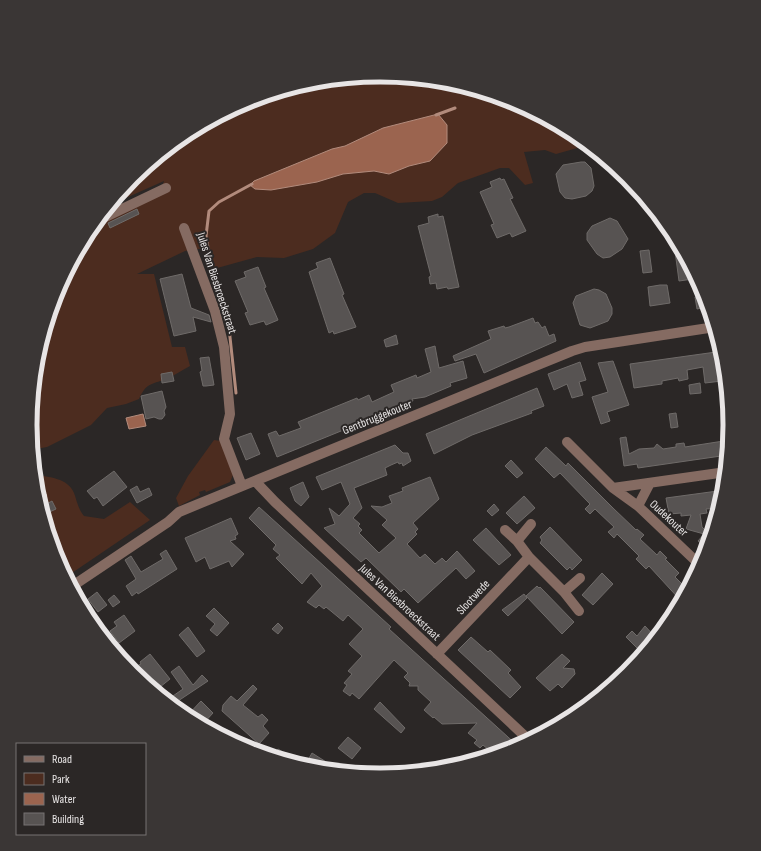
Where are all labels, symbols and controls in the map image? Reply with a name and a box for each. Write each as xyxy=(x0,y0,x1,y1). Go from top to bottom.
street label: Jules Van Biesbroeckstraat xyxy=(193,230,240,336)
street label: Gentbruggekouter xyxy=(340,396,415,438)
street label: Oudekouter xyxy=(646,497,691,540)
street label: Jules Van Biesbroeckstraat xyxy=(355,560,444,644)
street label: Slootwede xyxy=(453,577,493,618)
legend xyxy=(16,743,146,835)
text: Road xyxy=(52,752,72,767)
text: Park xyxy=(52,772,70,787)
text: Water xyxy=(52,792,76,807)
text: Building xyxy=(52,812,84,827)

